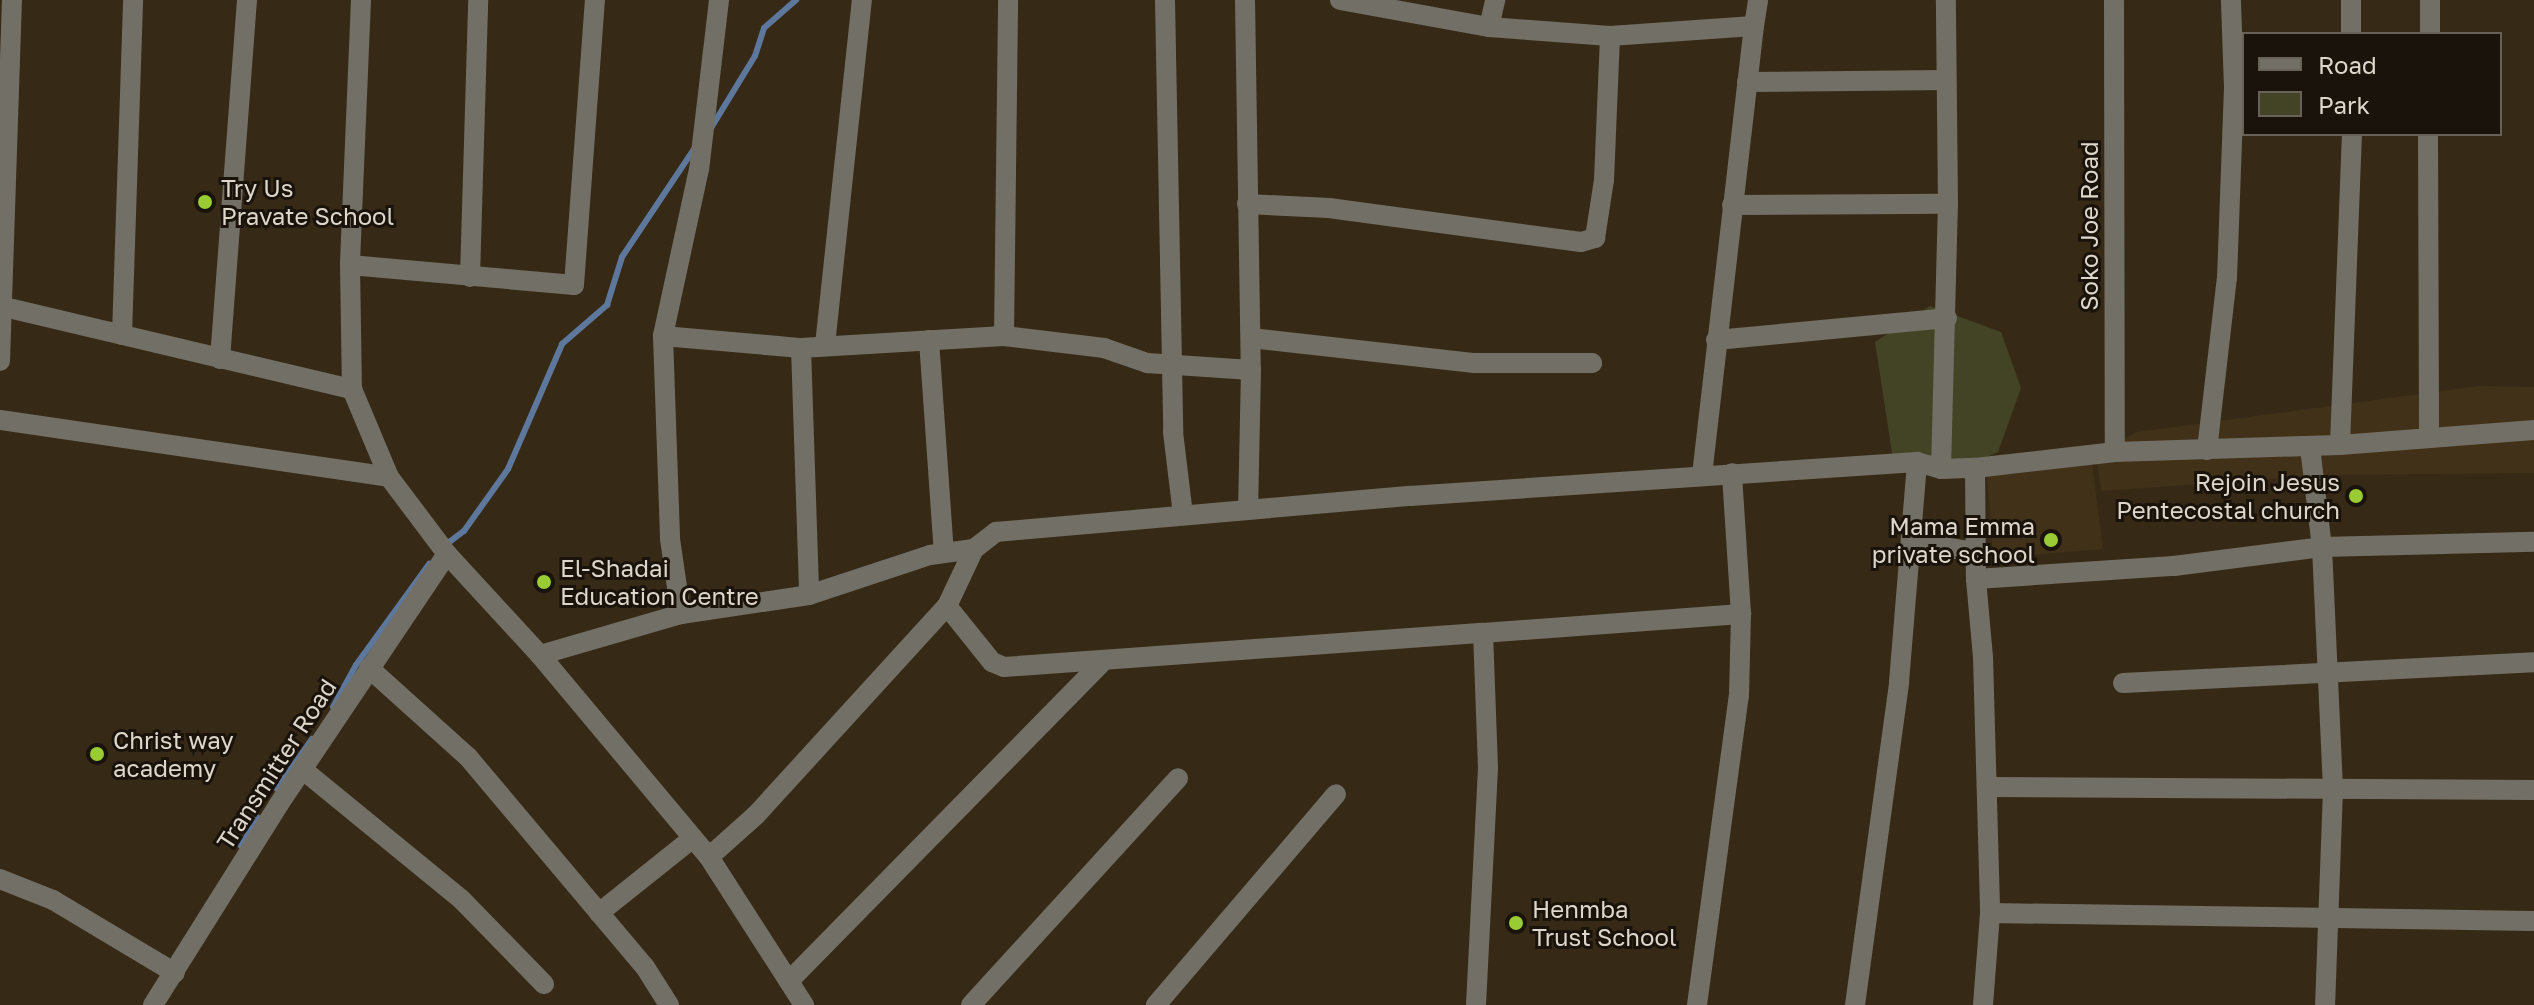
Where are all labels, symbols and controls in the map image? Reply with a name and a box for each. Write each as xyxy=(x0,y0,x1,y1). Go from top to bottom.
legend xyxy=(2242,32,2502,136)
text: Road xyxy=(2318,50,2377,79)
text: Park xyxy=(2318,90,2370,119)
street label: Soko Joe Road xyxy=(2075,141,2103,311)
place label: Try Us Pravate School xyxy=(221,174,394,230)
marker: Try Us Pravate School xyxy=(196,193,214,211)
place label: Rejoin Jesus Pentecostal church xyxy=(2116,468,2340,524)
marker: Rejoin Jesus Pentecostal church xyxy=(2347,487,2365,505)
place label: Mama Emma private school xyxy=(1872,512,2035,568)
marker: Mama Emma private school xyxy=(2042,531,2060,549)
place label: El-Shadai Education Centre xyxy=(560,554,759,610)
marker: El-Shadai Education Centre xyxy=(535,573,553,591)
street label: Transmitter Road xyxy=(210,673,342,855)
place label: Christ way academy xyxy=(113,726,234,782)
marker: Christ way academy xyxy=(88,745,106,763)
place label: Henmba Trust School xyxy=(1532,895,1677,951)
marker: Henmba Trust School xyxy=(1507,914,1525,932)

